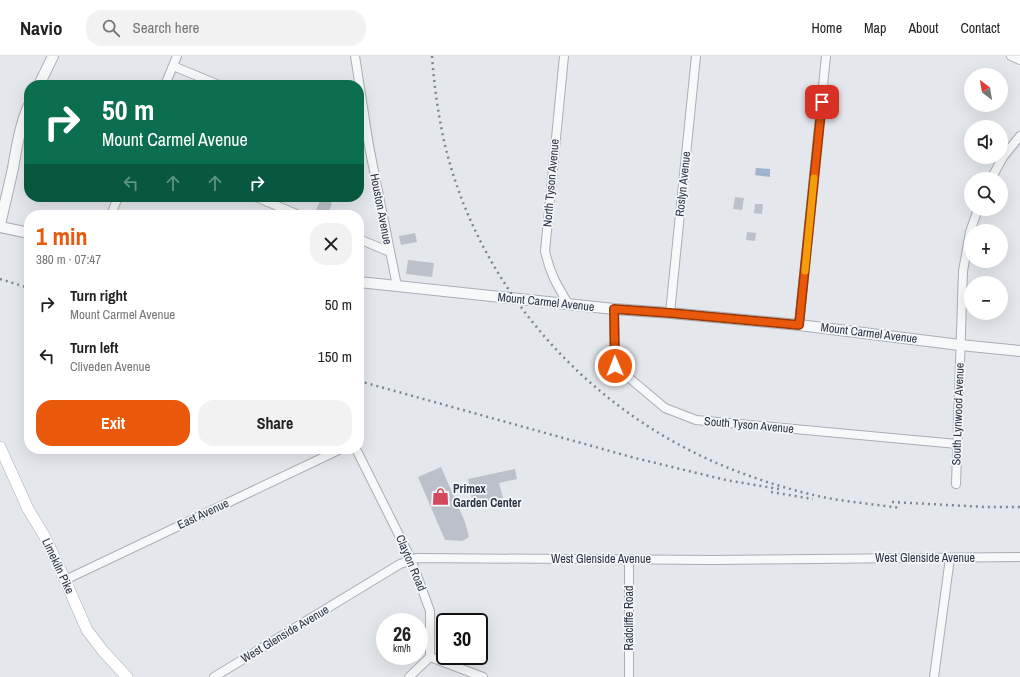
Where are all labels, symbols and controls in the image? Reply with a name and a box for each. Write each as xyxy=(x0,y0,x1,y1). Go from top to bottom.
search box xyxy=(86,10,366,46)
text: Navio xyxy=(20,15,62,41)
icon: search xyxy=(100,17,122,39)
text: Search here xyxy=(132,17,199,38)
text: Home xyxy=(811,19,842,37)
text: Map xyxy=(864,19,886,37)
text: About xyxy=(908,19,938,37)
text: Contact xyxy=(960,19,1000,37)
north arrow xyxy=(964,68,1008,112)
map controls xyxy=(964,68,1008,320)
pin xyxy=(805,85,839,119)
text: 50 m xyxy=(102,91,154,129)
icon: arrive xyxy=(811,91,833,113)
icon: right xyxy=(36,96,88,148)
button: sound xyxy=(964,120,1008,164)
text: Mount Carmel Avenue xyxy=(102,127,248,152)
street label: North Tyson Avenue xyxy=(539,138,563,228)
street label: Roslyn Avenue xyxy=(672,151,694,217)
icon: left xyxy=(120,172,142,194)
icon: ahead xyxy=(162,172,184,194)
icon: ahead xyxy=(204,172,226,194)
icon: right xyxy=(246,172,268,194)
street label: Houston Avenue xyxy=(366,172,396,246)
button: search xyxy=(964,172,1008,216)
text: 1 min xyxy=(36,220,87,252)
button: close xyxy=(310,223,352,265)
button: + xyxy=(964,224,1008,268)
text: 380 m · 07:47 xyxy=(36,251,101,268)
button: − xyxy=(964,276,1008,320)
text: Turn right xyxy=(70,285,127,306)
street label: Mount Carmel Avenue xyxy=(497,289,595,315)
icon: right xyxy=(36,293,58,315)
text: 50 m xyxy=(325,294,352,315)
text: Mount Carmel Avenue xyxy=(70,306,175,323)
street label: Mount Carmel Avenue xyxy=(820,319,918,347)
text: Turn left xyxy=(70,337,118,358)
icon: left xyxy=(36,345,58,367)
position arrow xyxy=(594,345,636,387)
text: 150 m xyxy=(318,346,352,367)
text: Cliveden Avenue xyxy=(70,358,150,375)
street label: South Lynwood Avenue xyxy=(948,362,968,466)
button: Exit xyxy=(36,400,190,446)
button: Share xyxy=(198,400,352,446)
street label: South Tyson Avenue xyxy=(703,413,795,437)
place label: Primex Garden Center xyxy=(453,481,522,511)
shop icon: Primex Garden Center xyxy=(430,486,450,506)
street label: East Avenue xyxy=(175,495,231,533)
street label: Clayton Road xyxy=(392,532,430,594)
street label: Limekiln Pike xyxy=(38,536,78,596)
street label: West Glenside Avenue xyxy=(875,550,975,566)
street label: West Glenside Avenue xyxy=(551,551,651,567)
street label: Radcliffe Road xyxy=(621,586,637,650)
street label: West Glenside Avenue xyxy=(238,601,332,667)
speed limit sign: 30 xyxy=(436,613,488,665)
text: 26 xyxy=(393,620,411,647)
text: km/h xyxy=(393,642,411,655)

